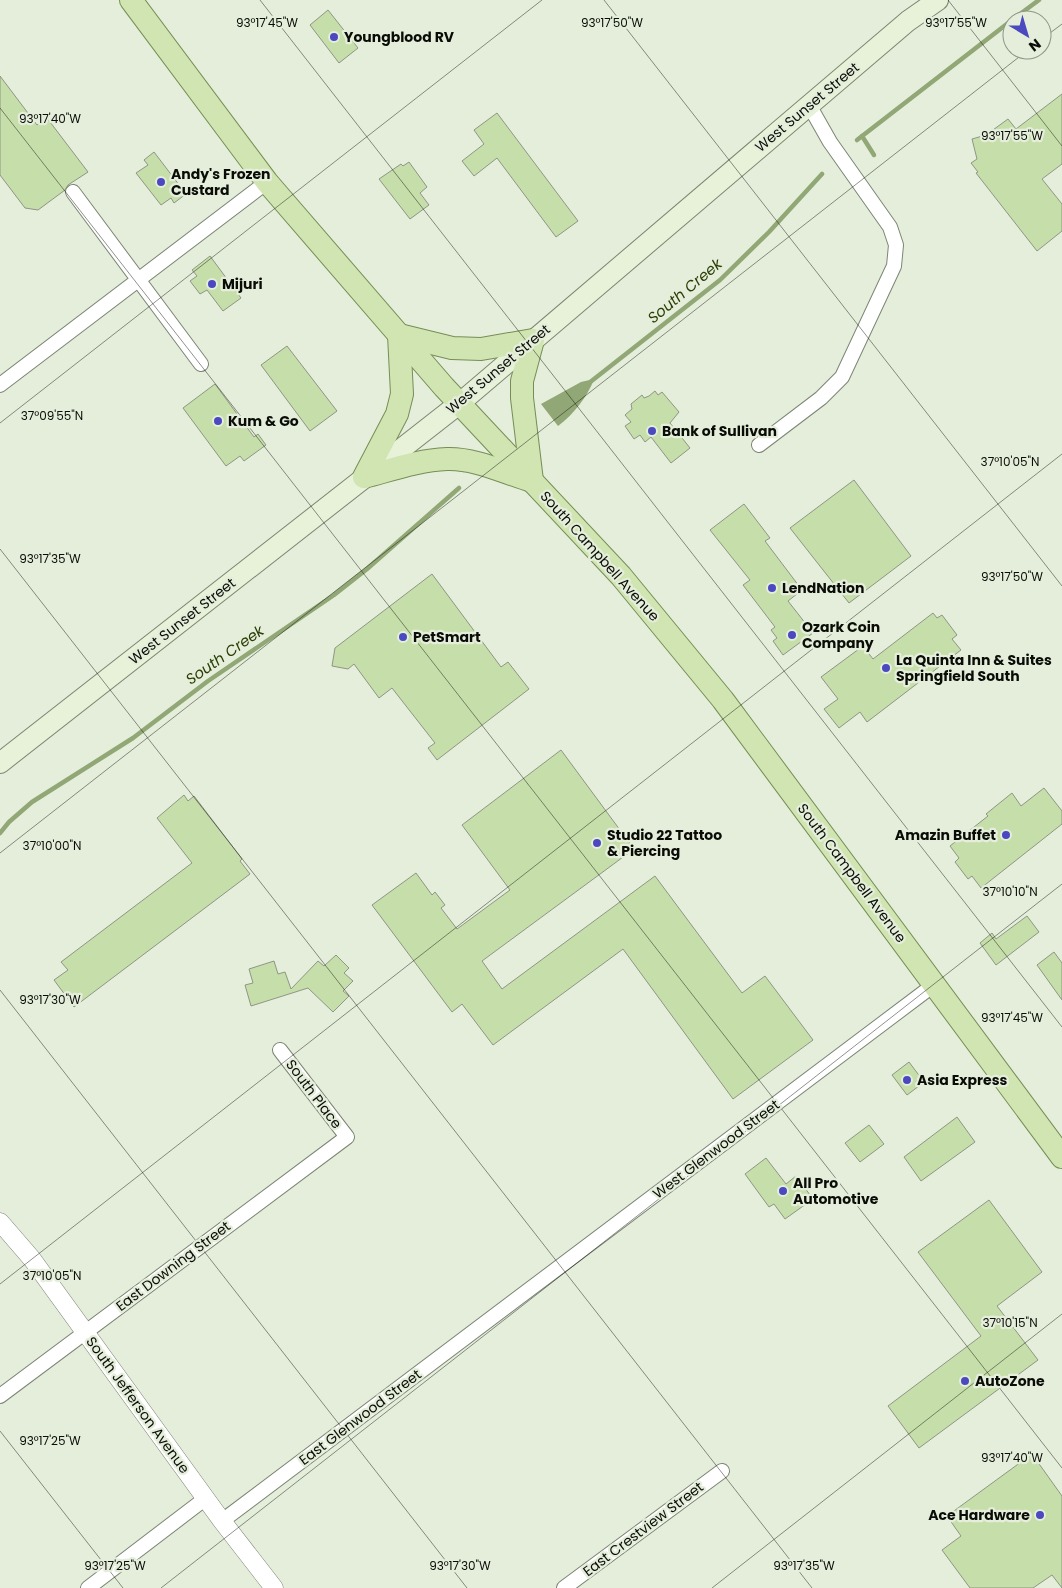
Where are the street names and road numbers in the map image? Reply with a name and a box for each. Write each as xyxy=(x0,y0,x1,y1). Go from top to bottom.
street label: West Sunset Street xyxy=(751,57,863,157)
street label: West Sunset Street xyxy=(442,319,554,419)
street label: South Campbell Avenue xyxy=(536,486,664,626)
street label: West Sunset Street xyxy=(124,573,240,669)
street label: South Campbell Avenue xyxy=(793,799,911,947)
street label: South Place xyxy=(281,1055,347,1133)
street label: West Glenwood Street xyxy=(648,1095,784,1203)
street label: East Downing Street xyxy=(112,1216,234,1316)
street label: South Jefferson Avenue xyxy=(82,1333,195,1478)
street label: East Glenwood Street xyxy=(295,1364,425,1470)
street label: East Crestview Street xyxy=(579,1477,707,1581)

